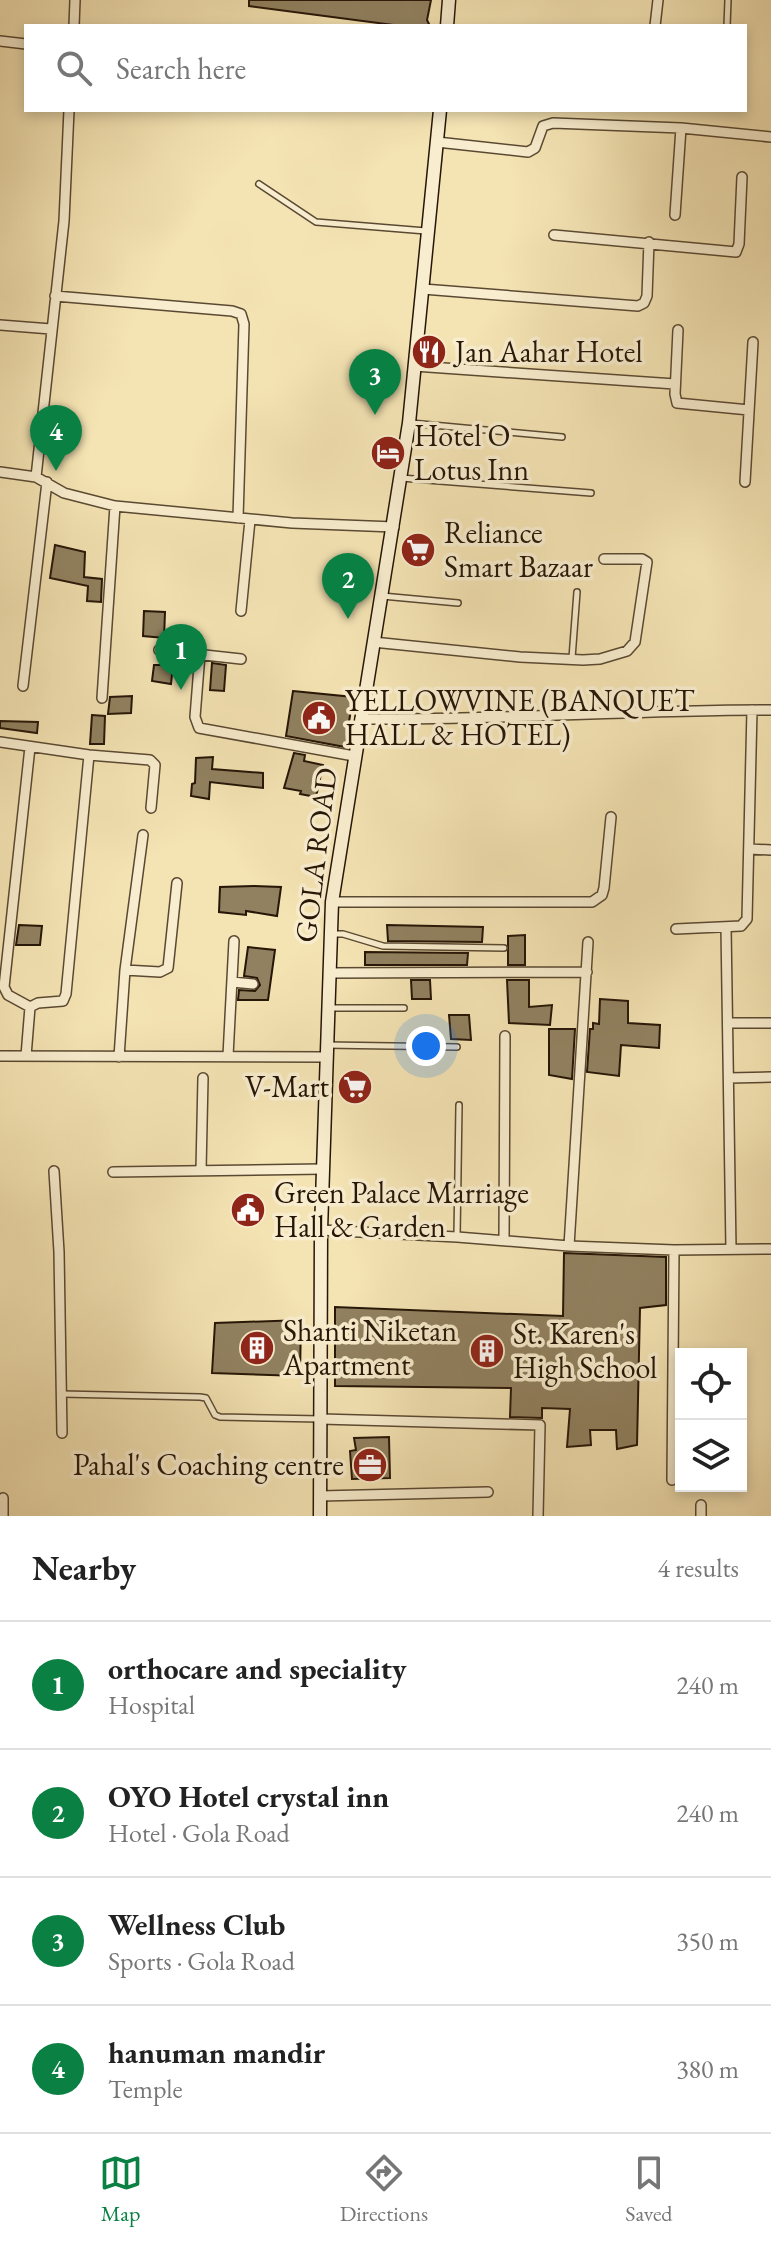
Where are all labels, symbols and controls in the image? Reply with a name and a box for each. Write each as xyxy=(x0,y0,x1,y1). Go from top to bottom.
search box xyxy=(24,24,747,112)
icon: search xyxy=(52,46,96,90)
text: Search here xyxy=(116,49,246,88)
place label: Jan Aahar Hotel xyxy=(452,332,643,371)
restaurant icon: Jan Aahar Hotel xyxy=(410,333,448,371)
pin: 3 xyxy=(349,349,401,415)
pin: 4 xyxy=(30,405,82,471)
place label: Hotel O Lotus Inn xyxy=(414,416,529,489)
hotel icon: Hotel O Lotus Inn xyxy=(369,434,407,472)
place label: Reliance Smart Bazaar xyxy=(444,513,593,586)
supermarket icon: Reliance Smart Bazaar xyxy=(399,531,437,569)
pin: 2 xyxy=(322,553,374,619)
pin: 1 xyxy=(155,624,207,690)
place label: YELLOWVINE (BANQUET HALL & HOTEL) xyxy=(345,681,695,754)
public building icon: YELLOWVINE (BANQUET HALL & HOTEL) xyxy=(300,699,338,737)
street label: GOLA ROAD xyxy=(285,765,346,945)
your location xyxy=(406,1026,446,1066)
place label: V-Mart xyxy=(245,1067,330,1106)
supermarket icon: V-Mart xyxy=(336,1068,374,1106)
place label: Green Palace Marriage Hall & Garden xyxy=(274,1173,529,1246)
public building icon: Green Palace Marriage Hall & Garden xyxy=(229,1191,267,1229)
place label: Shanti Niketan Apartment xyxy=(282,1311,457,1384)
place label: St. Karen's High School xyxy=(513,1314,657,1387)
building icon: Shanti Niketan Apartment xyxy=(238,1329,276,1367)
building icon: St. Karen's High School xyxy=(468,1332,506,1370)
map controls xyxy=(675,1348,747,1492)
button: locate xyxy=(675,1348,747,1420)
button: layers xyxy=(675,1420,747,1492)
place label: Pahal's Coaching centre xyxy=(73,1445,344,1484)
office icon: Pahal's Coaching centre xyxy=(351,1446,389,1484)
text: Nearby xyxy=(32,1546,136,1590)
text: 4 results xyxy=(658,1551,739,1585)
text: orthocare and speciality xyxy=(108,1649,406,1688)
text: 1 xyxy=(51,1668,65,1702)
text: 240 m xyxy=(676,1668,739,1702)
text: Hospital xyxy=(108,1688,195,1722)
text: OYO Hotel crystal inn xyxy=(108,1777,389,1816)
text: 2 xyxy=(51,1796,65,1830)
text: 240 m xyxy=(676,1796,739,1830)
text: Hotel · Gola Road xyxy=(108,1816,290,1850)
text: Wellness Club xyxy=(108,1905,285,1944)
text: 3 xyxy=(51,1924,65,1958)
text: 350 m xyxy=(676,1924,739,1958)
text: Sports · Gola Road xyxy=(108,1944,295,1978)
text: hanuman mandir xyxy=(108,2033,325,2072)
text: 4 xyxy=(51,2052,65,2086)
text: 380 m xyxy=(676,2052,739,2086)
text: Temple xyxy=(108,2072,183,2106)
tab: Map xyxy=(99,2151,143,2228)
tab: Directions xyxy=(340,2151,428,2228)
tab: Saved xyxy=(625,2151,672,2228)

